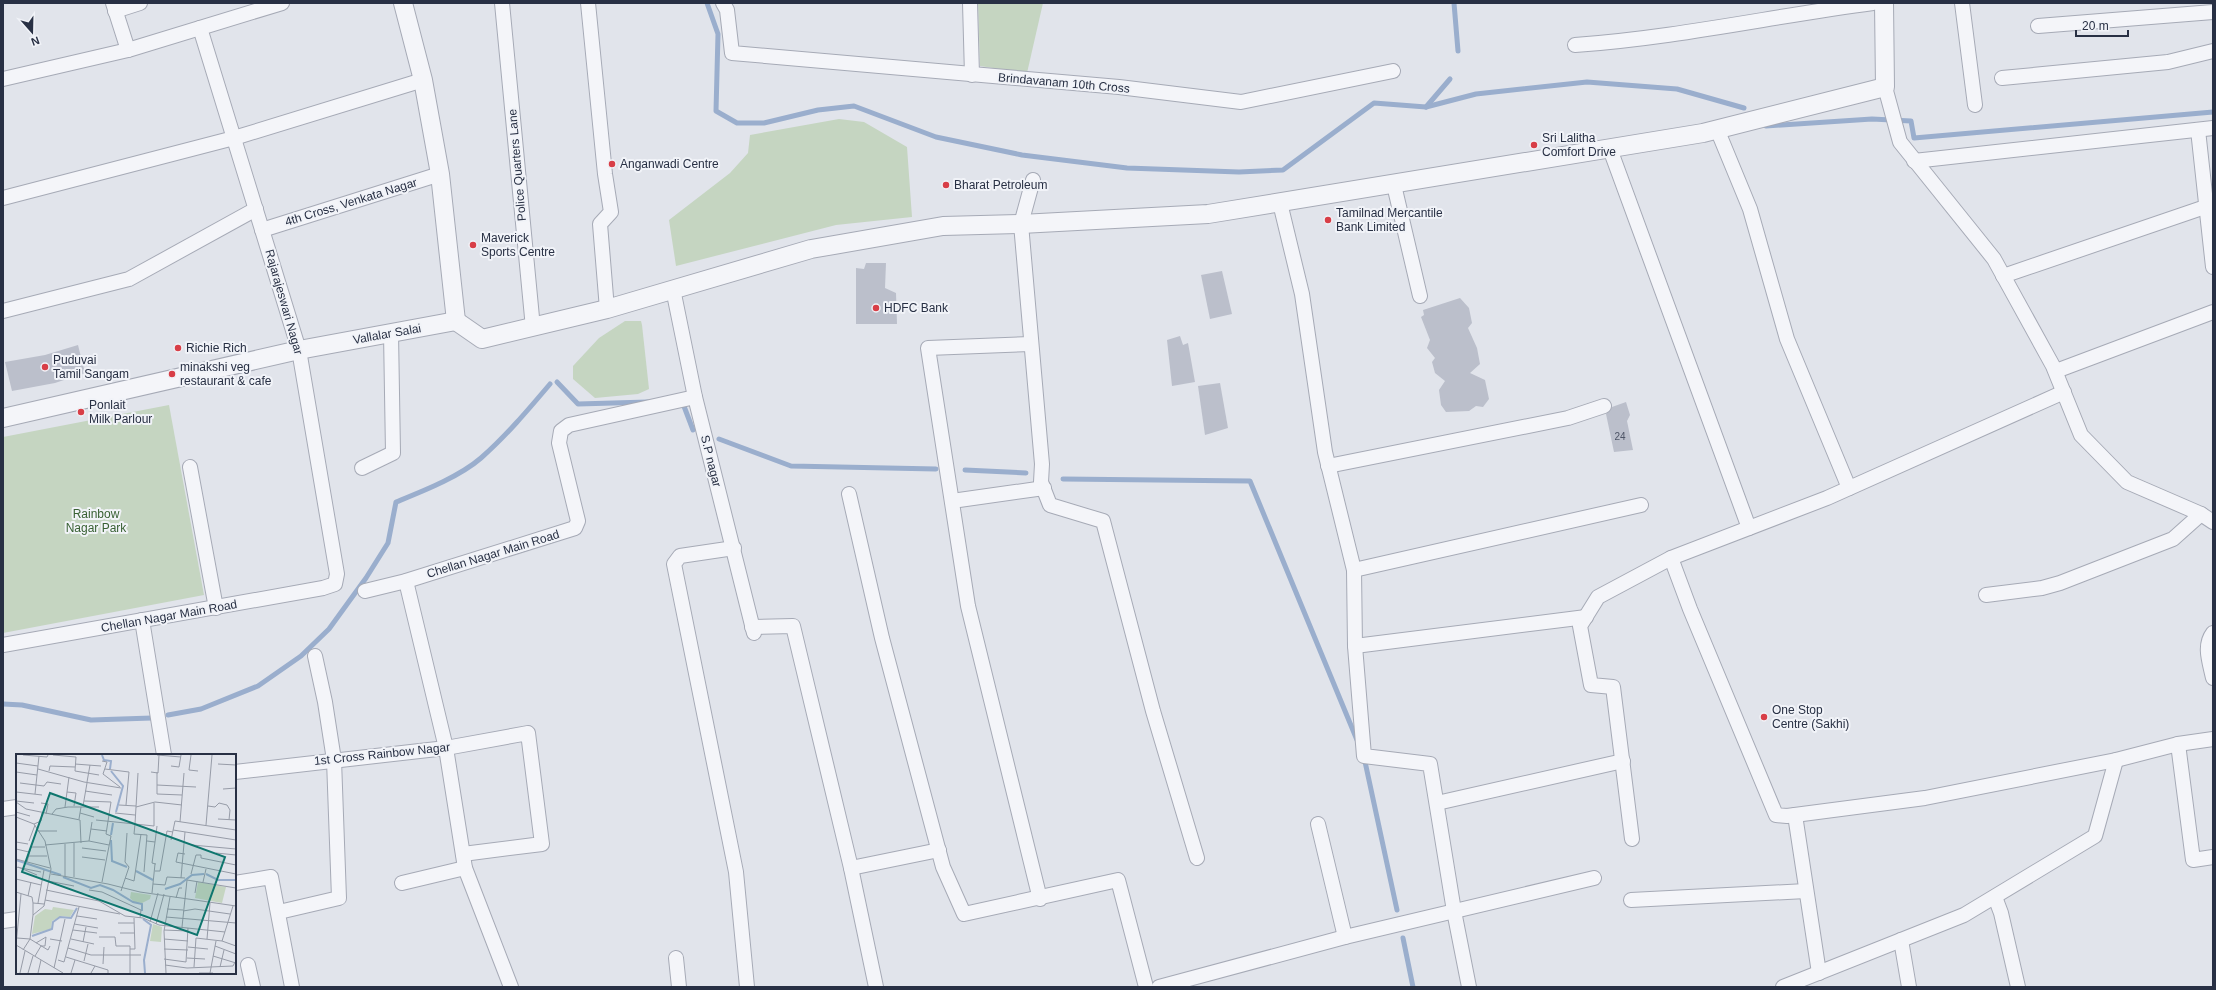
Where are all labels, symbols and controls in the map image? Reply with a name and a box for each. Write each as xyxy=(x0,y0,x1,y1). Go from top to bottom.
north arrow xyxy=(12,12,52,52)
scale bar xyxy=(2076,12,2128,38)
text: 20 m xyxy=(2082,19,2109,33)
text: N xyxy=(30,34,41,48)
street label: Brindavanam 10th Cross xyxy=(998,70,1130,96)
street label: Police Quarters Lane xyxy=(505,108,529,222)
place label: Sri Lalitha Comfort Drive xyxy=(1542,131,1616,159)
marker: Sri Lalitha Comfort Drive xyxy=(1529,140,1539,150)
place label: Anganwadi Centre xyxy=(620,157,719,171)
marker: Anganwadi Centre xyxy=(607,159,617,169)
street label: 4th Cross, Venkata Nagar xyxy=(283,175,419,229)
place label: Bharat Petroleum xyxy=(954,178,1047,192)
marker: Bharat Petroleum xyxy=(941,180,951,190)
place label: Tamilnad Mercantile Bank Limited xyxy=(1336,206,1443,234)
marker: Tamilnad Mercantile Bank Limited xyxy=(1323,215,1333,225)
place label: Maverick Sports Centre xyxy=(481,231,555,259)
marker: Maverick Sports Centre xyxy=(468,240,478,250)
street label: Rajarajeswari Nagar xyxy=(262,248,306,356)
place label: HDFC Bank xyxy=(884,301,949,315)
marker: HDFC Bank xyxy=(871,303,881,313)
street label: Vallalar Salai xyxy=(352,321,422,347)
place label: Richie Rich xyxy=(186,341,247,355)
marker: Richie Rich xyxy=(173,343,183,353)
place label: Puduvai Tamil Sangam xyxy=(53,353,129,381)
place label: minakshi veg restaurant & cafe xyxy=(180,360,272,388)
marker: Puduvai Tamil Sangam xyxy=(40,362,50,372)
marker: minakshi veg restaurant & cafe xyxy=(167,369,177,379)
place label: Ponlait Milk Parlour xyxy=(89,398,152,426)
marker: Ponlait Milk Parlour xyxy=(76,407,86,417)
house number: 24 xyxy=(1614,431,1626,442)
street label: S.P nagar xyxy=(698,434,724,488)
park label: Rainbow Nagar Park xyxy=(66,507,127,535)
street label: Chellan Nagar Main Road xyxy=(425,527,561,581)
street label: Chellan Nagar Main Road xyxy=(100,597,238,635)
place label: One Stop Centre (Sakhi) xyxy=(1772,703,1849,731)
marker: One Stop Centre (Sakhi) xyxy=(1759,712,1769,722)
street label: 1st Cross Rainbow Nagar xyxy=(313,740,451,768)
inset map xyxy=(16,754,236,974)

